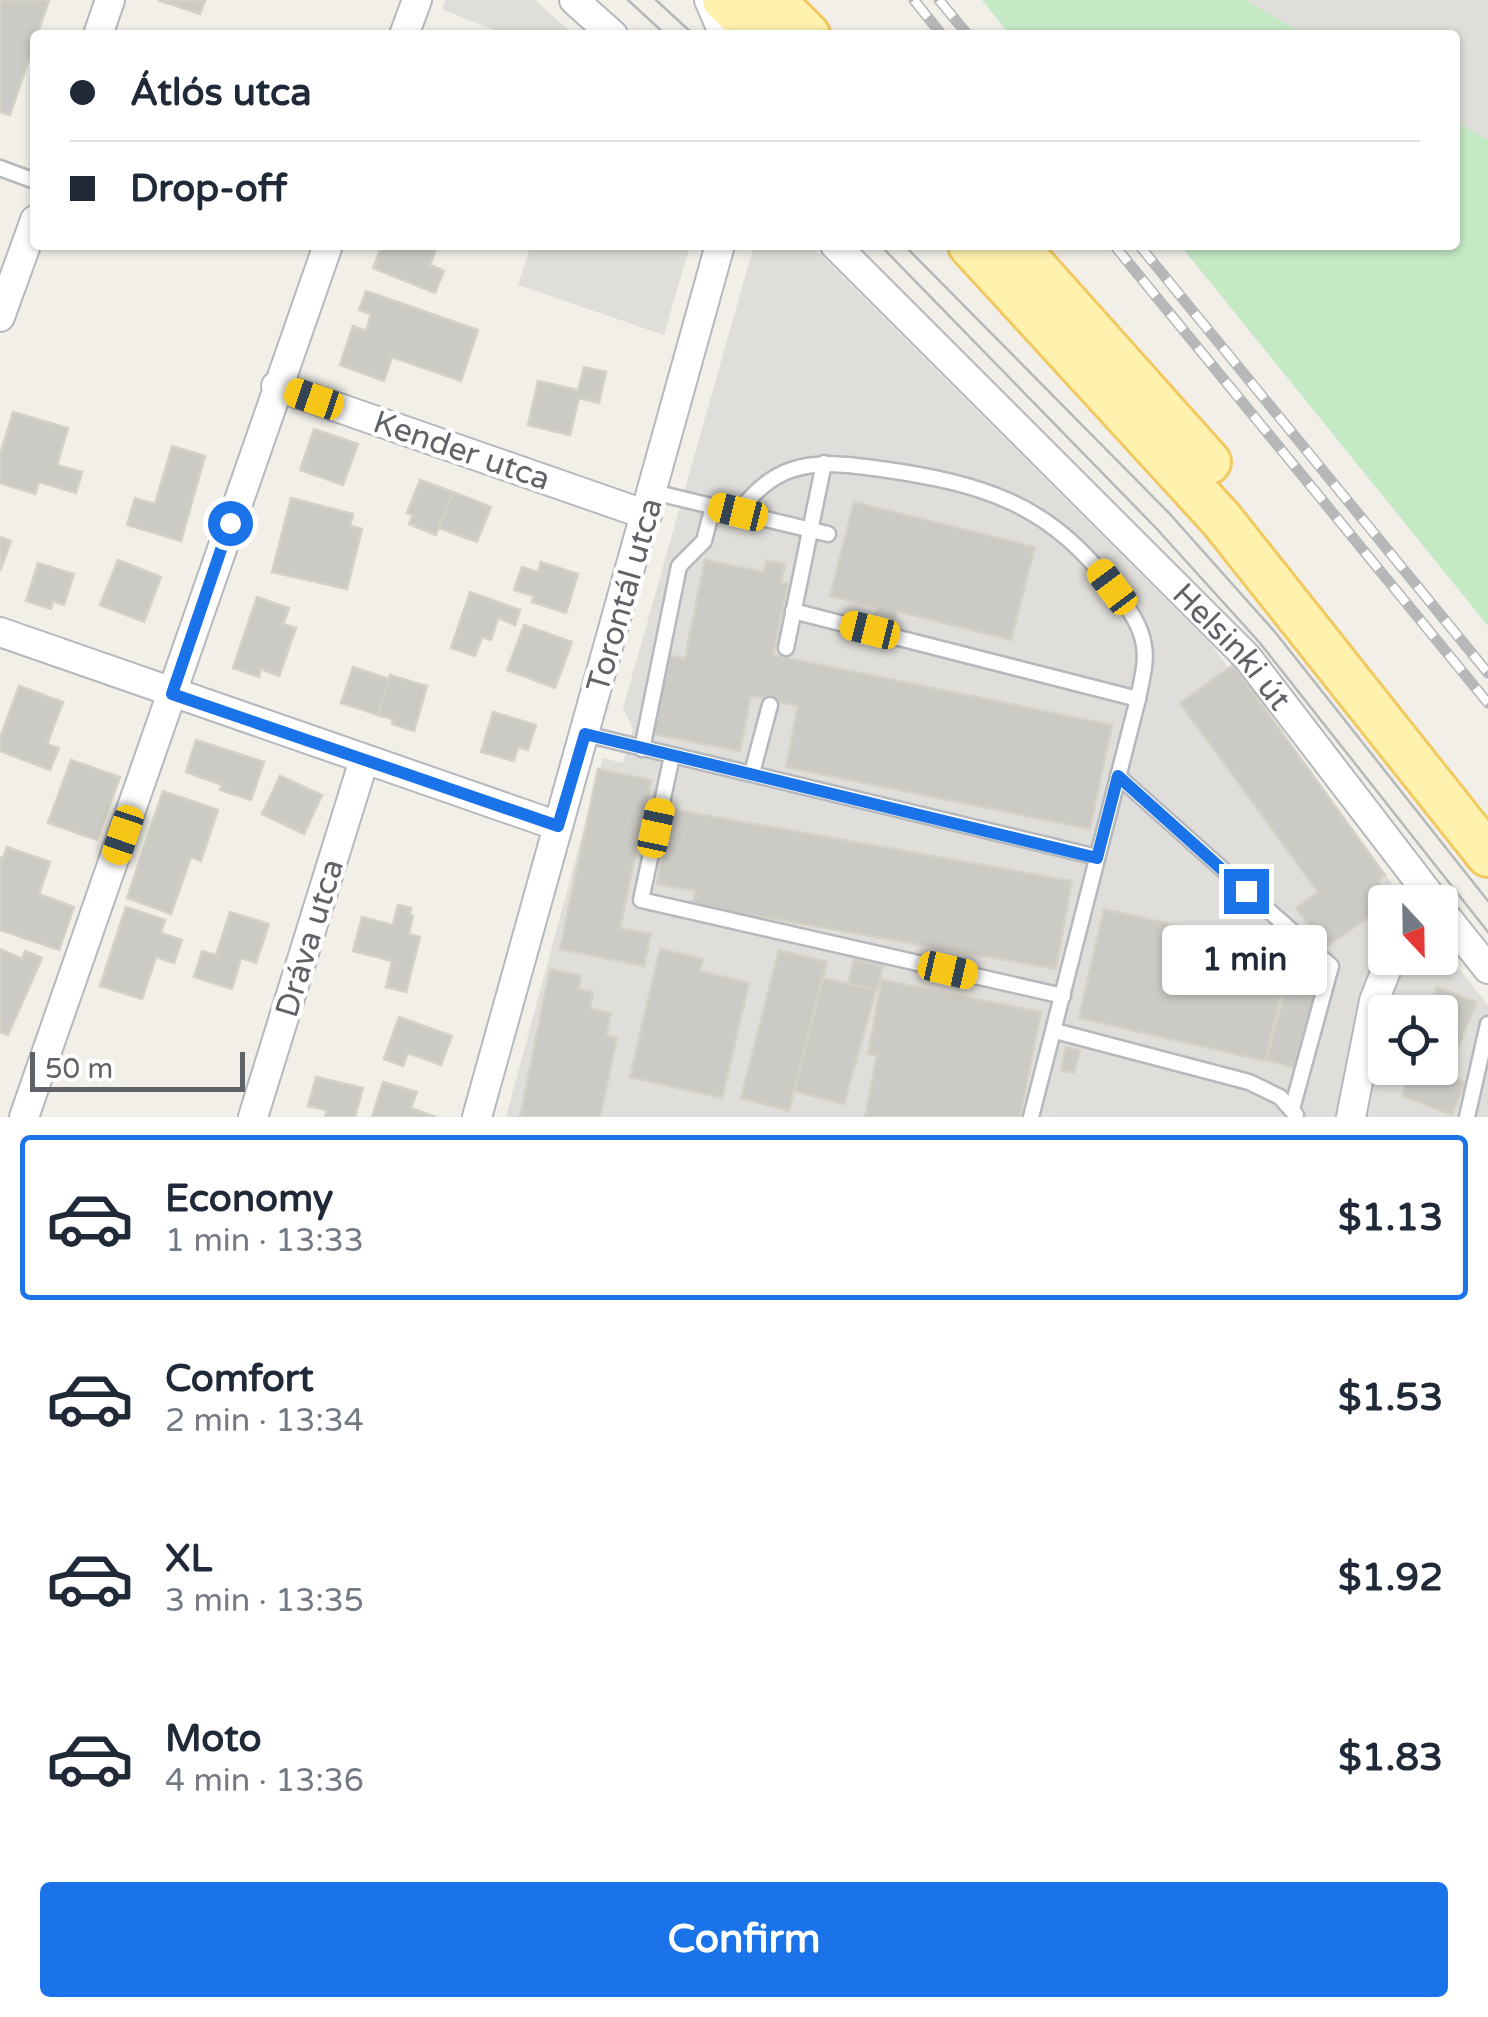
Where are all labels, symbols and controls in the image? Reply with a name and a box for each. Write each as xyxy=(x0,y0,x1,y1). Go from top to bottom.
text: Átlós utca xyxy=(130,70,312,116)
text: Drop-off xyxy=(130,166,287,212)
car xyxy=(281,375,347,423)
street label: Kender utca xyxy=(368,403,555,499)
car xyxy=(705,490,771,534)
street label: Torontál utca xyxy=(579,494,671,697)
route start xyxy=(208,501,253,546)
car xyxy=(1082,554,1142,620)
street label: Helsinki út xyxy=(1164,576,1299,718)
car xyxy=(837,608,903,652)
car xyxy=(635,796,677,860)
car xyxy=(99,802,147,868)
street label: Dráva utca xyxy=(268,855,352,1022)
route end xyxy=(1224,869,1269,914)
north arrow xyxy=(1368,885,1458,975)
map controls xyxy=(1368,885,1458,1085)
callout: 1 min xyxy=(1164,926,1328,996)
text: 1 min xyxy=(1202,941,1287,979)
car xyxy=(915,949,981,991)
button: locate xyxy=(1368,995,1458,1085)
scale bar xyxy=(30,1047,245,1092)
text: 50 m xyxy=(45,1052,113,1086)
icon: car xyxy=(45,1173,135,1263)
text: Economy xyxy=(165,1176,333,1222)
text: $1.13 xyxy=(1338,1195,1443,1241)
text: 1 min · 13:33 xyxy=(165,1222,364,1260)
icon: car xyxy=(45,1353,135,1443)
text: Comfort xyxy=(165,1356,314,1402)
text: $1.53 xyxy=(1338,1375,1443,1421)
text: 2 min · 13:34 xyxy=(165,1402,364,1440)
icon: car xyxy=(45,1533,135,1623)
text: XL xyxy=(165,1536,212,1582)
text: $1.92 xyxy=(1338,1555,1443,1601)
text: 3 min · 13:35 xyxy=(165,1582,364,1620)
icon: car xyxy=(45,1713,135,1803)
text: Moto xyxy=(165,1716,261,1762)
text: $1.83 xyxy=(1338,1735,1443,1781)
text: 4 min · 13:36 xyxy=(165,1762,364,1800)
button: Confirm xyxy=(40,1882,1448,1997)

